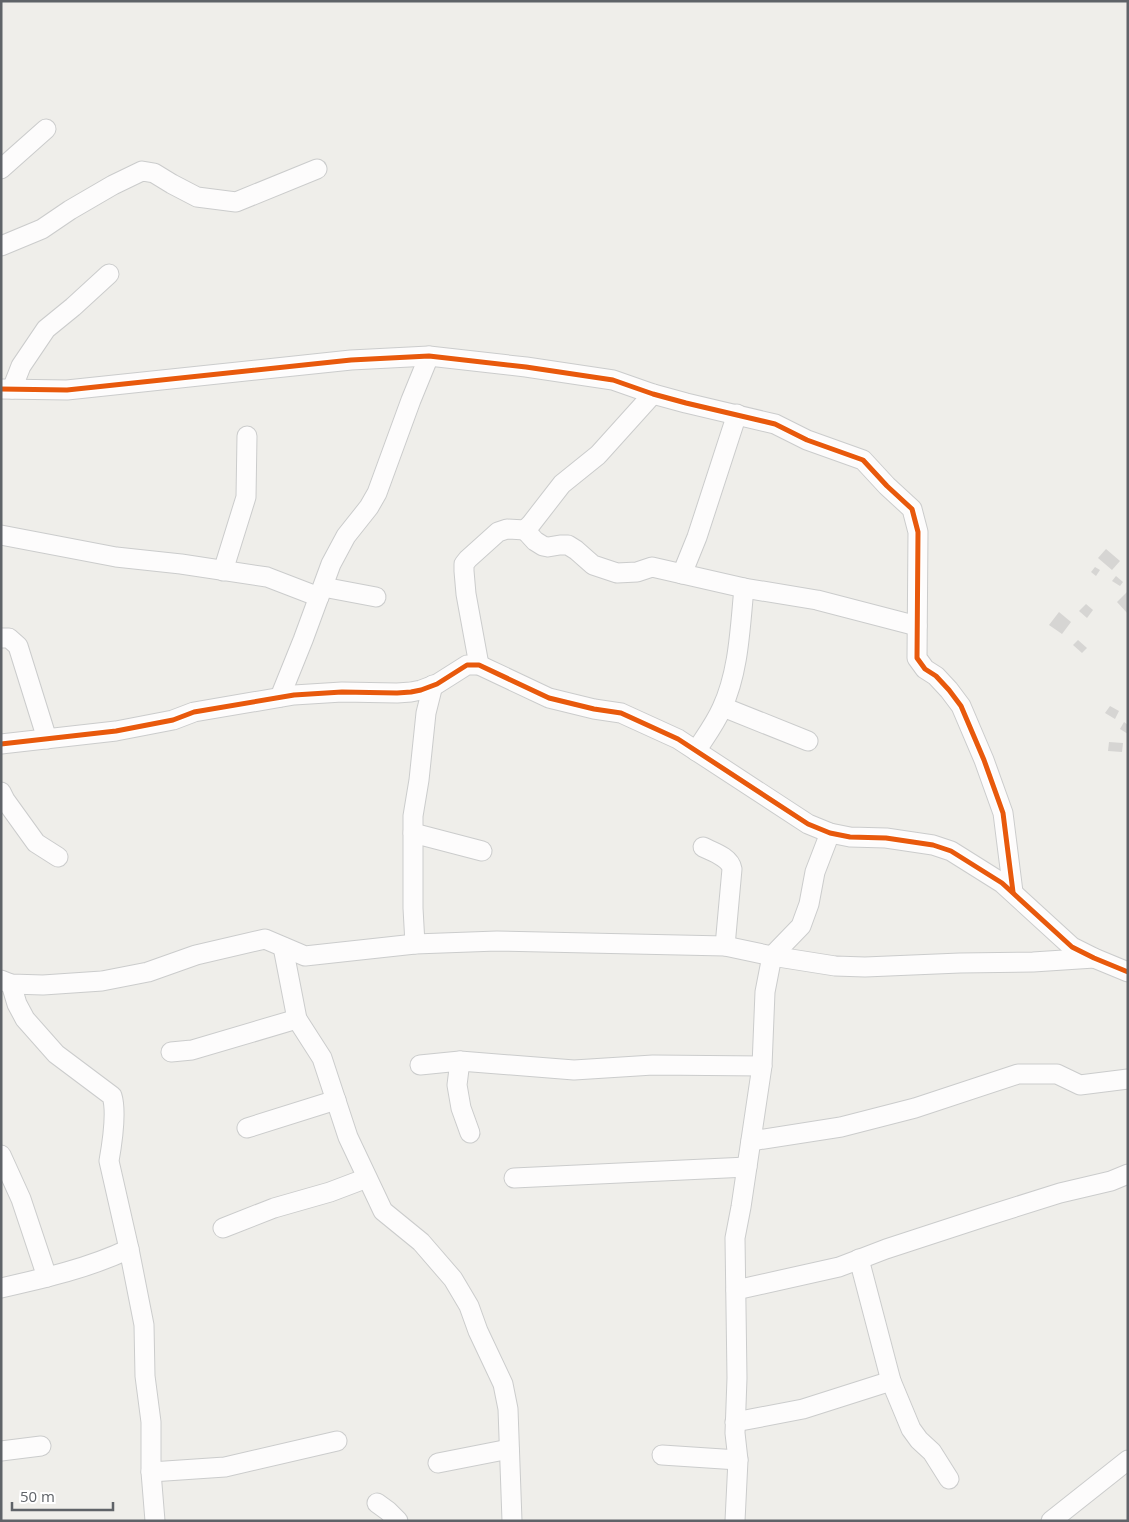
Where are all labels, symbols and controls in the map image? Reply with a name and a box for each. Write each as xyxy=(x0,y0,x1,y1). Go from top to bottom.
scale bar xyxy=(12,1480,114,1512)
text: 50 m xyxy=(20,1486,55,1506)

